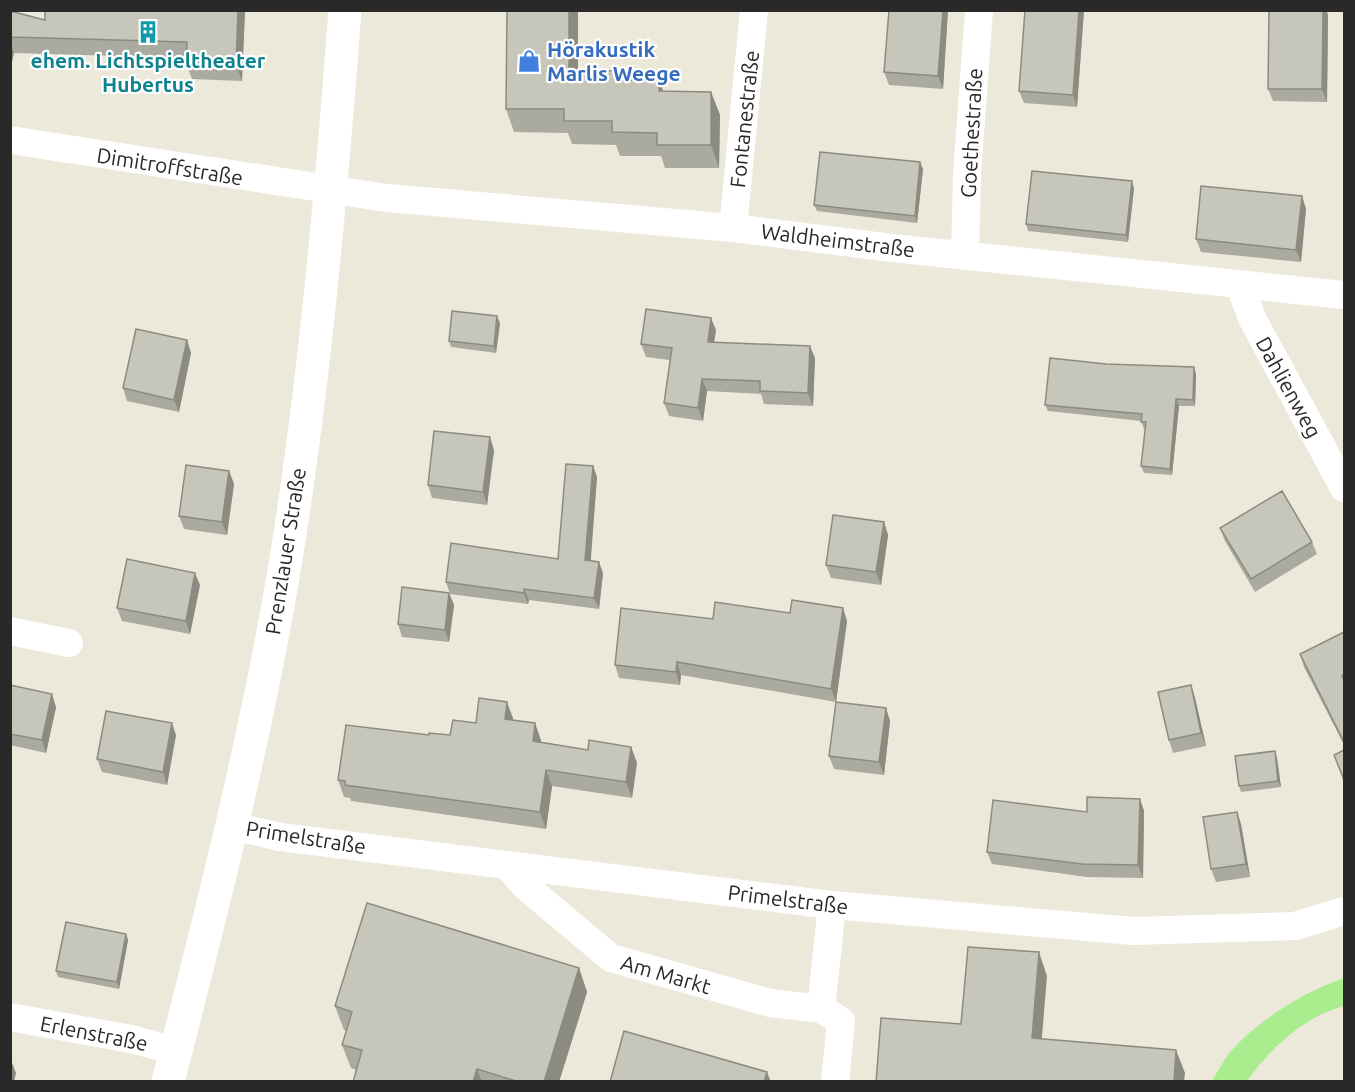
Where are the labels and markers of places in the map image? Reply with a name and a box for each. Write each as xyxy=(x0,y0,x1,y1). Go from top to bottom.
building icon: ehem. Lichtspieltheater Hubertus xyxy=(135,19,161,45)
place label: Hörakustik Marlis Weege xyxy=(547,37,681,85)
place label: ehem. Lichtspieltheater Hubertus xyxy=(31,48,266,96)
shop icon: Hörakustik Marlis Weege xyxy=(516,48,542,74)

